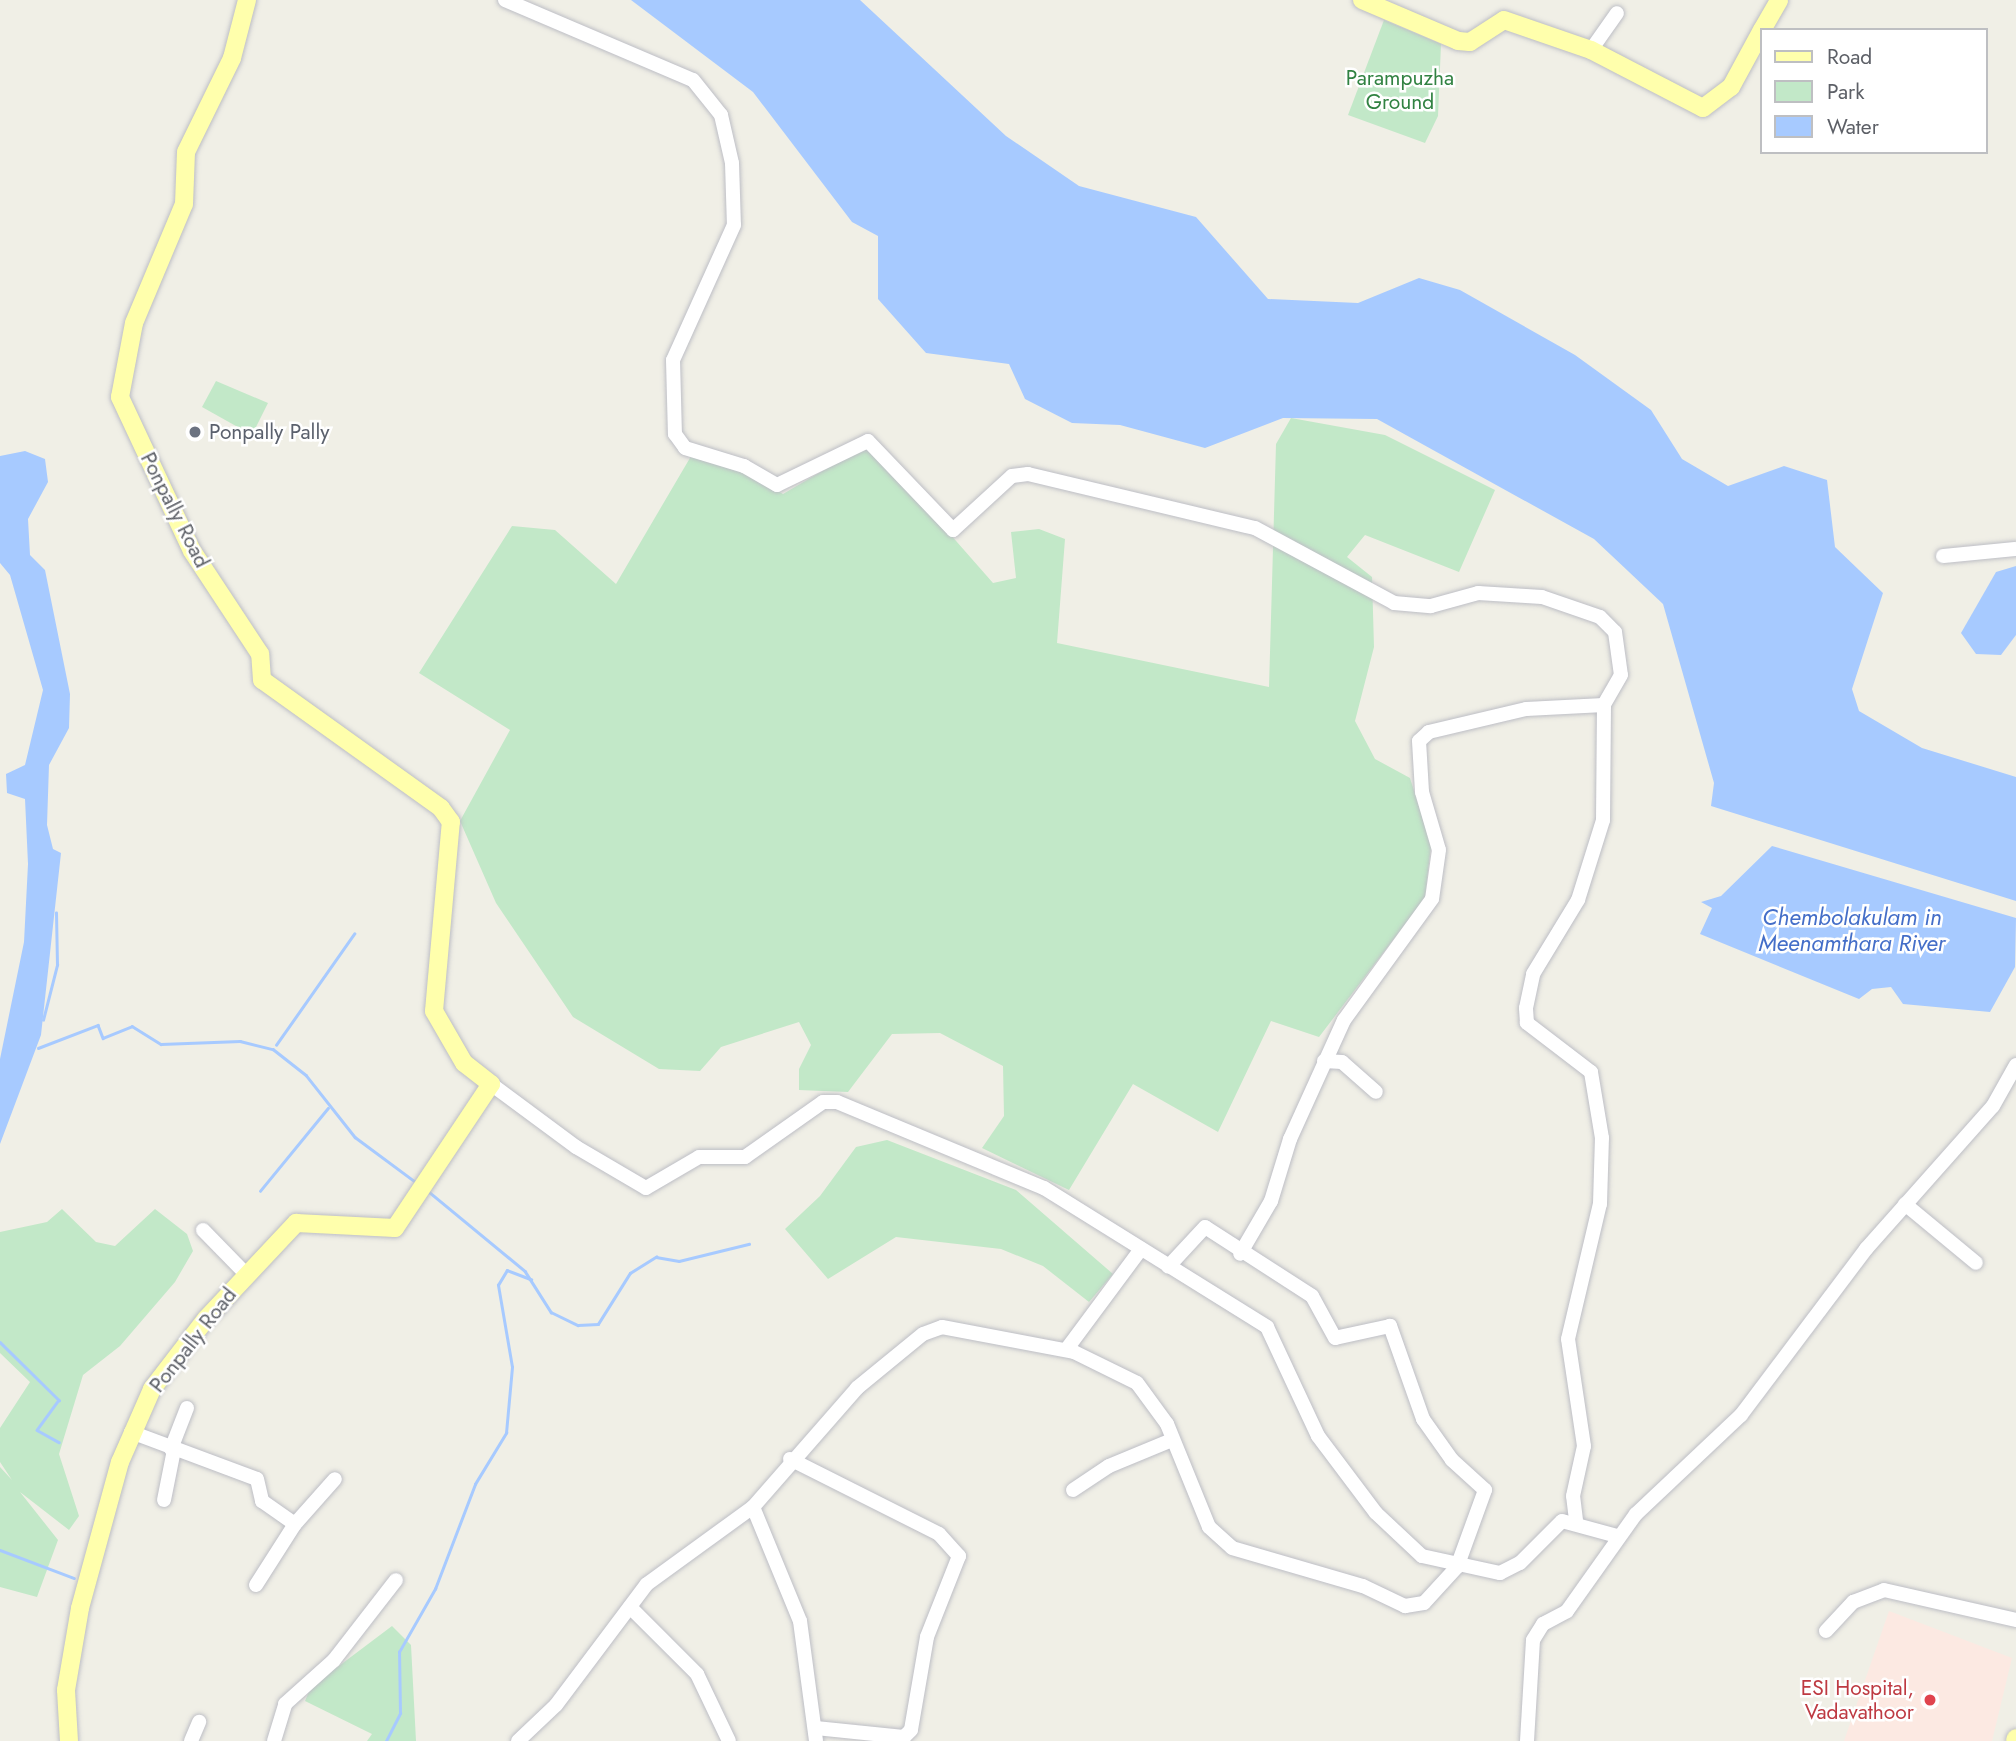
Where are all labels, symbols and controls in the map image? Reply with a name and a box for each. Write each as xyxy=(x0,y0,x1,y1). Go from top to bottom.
legend xyxy=(1760,28,1988,154)
text: Road xyxy=(1827,42,1872,72)
park label: Parampuzha Ground xyxy=(1346,65,1454,115)
text: Park xyxy=(1827,77,1864,107)
text: Water xyxy=(1827,112,1879,142)
place label: Ponpally Pally xyxy=(209,419,330,445)
marker: Ponpally Pally xyxy=(187,424,203,440)
street label: Ponpally Road xyxy=(135,448,215,572)
water label: Chembolakulam in Meenamthara River xyxy=(1759,903,1945,957)
street label: Ponpally Road xyxy=(144,1283,242,1397)
place label: ESI Hospital, Vadavathoor xyxy=(1801,1675,1914,1725)
marker: ESI Hospital, Vadavathoor xyxy=(1920,1690,1940,1710)

